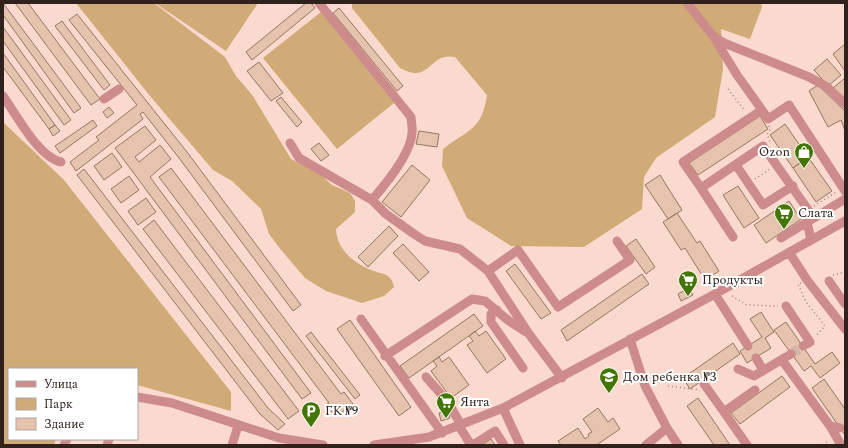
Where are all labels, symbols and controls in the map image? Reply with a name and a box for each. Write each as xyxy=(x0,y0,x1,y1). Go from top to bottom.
shop icon: Ozon xyxy=(793,141,815,169)
place label: Ozon xyxy=(759,142,790,162)
supermarket icon: Слата xyxy=(773,202,795,230)
place label: Слата xyxy=(798,203,834,223)
supermarket icon: Продукты xyxy=(677,269,699,297)
place label: Продукты xyxy=(702,270,763,290)
school or university icon: Дом ребенка №3 xyxy=(598,366,620,394)
place label: Дом ребенка №3 xyxy=(623,367,717,387)
legend xyxy=(8,368,138,440)
text: Улица xyxy=(44,375,78,394)
supermarket icon: Янта xyxy=(435,391,457,419)
place label: Янта xyxy=(460,392,490,412)
text: Парк xyxy=(44,395,73,414)
parking icon: ГК №9 xyxy=(300,400,322,428)
place label: ГК №9 xyxy=(325,401,359,421)
text: Здание xyxy=(44,415,84,434)

